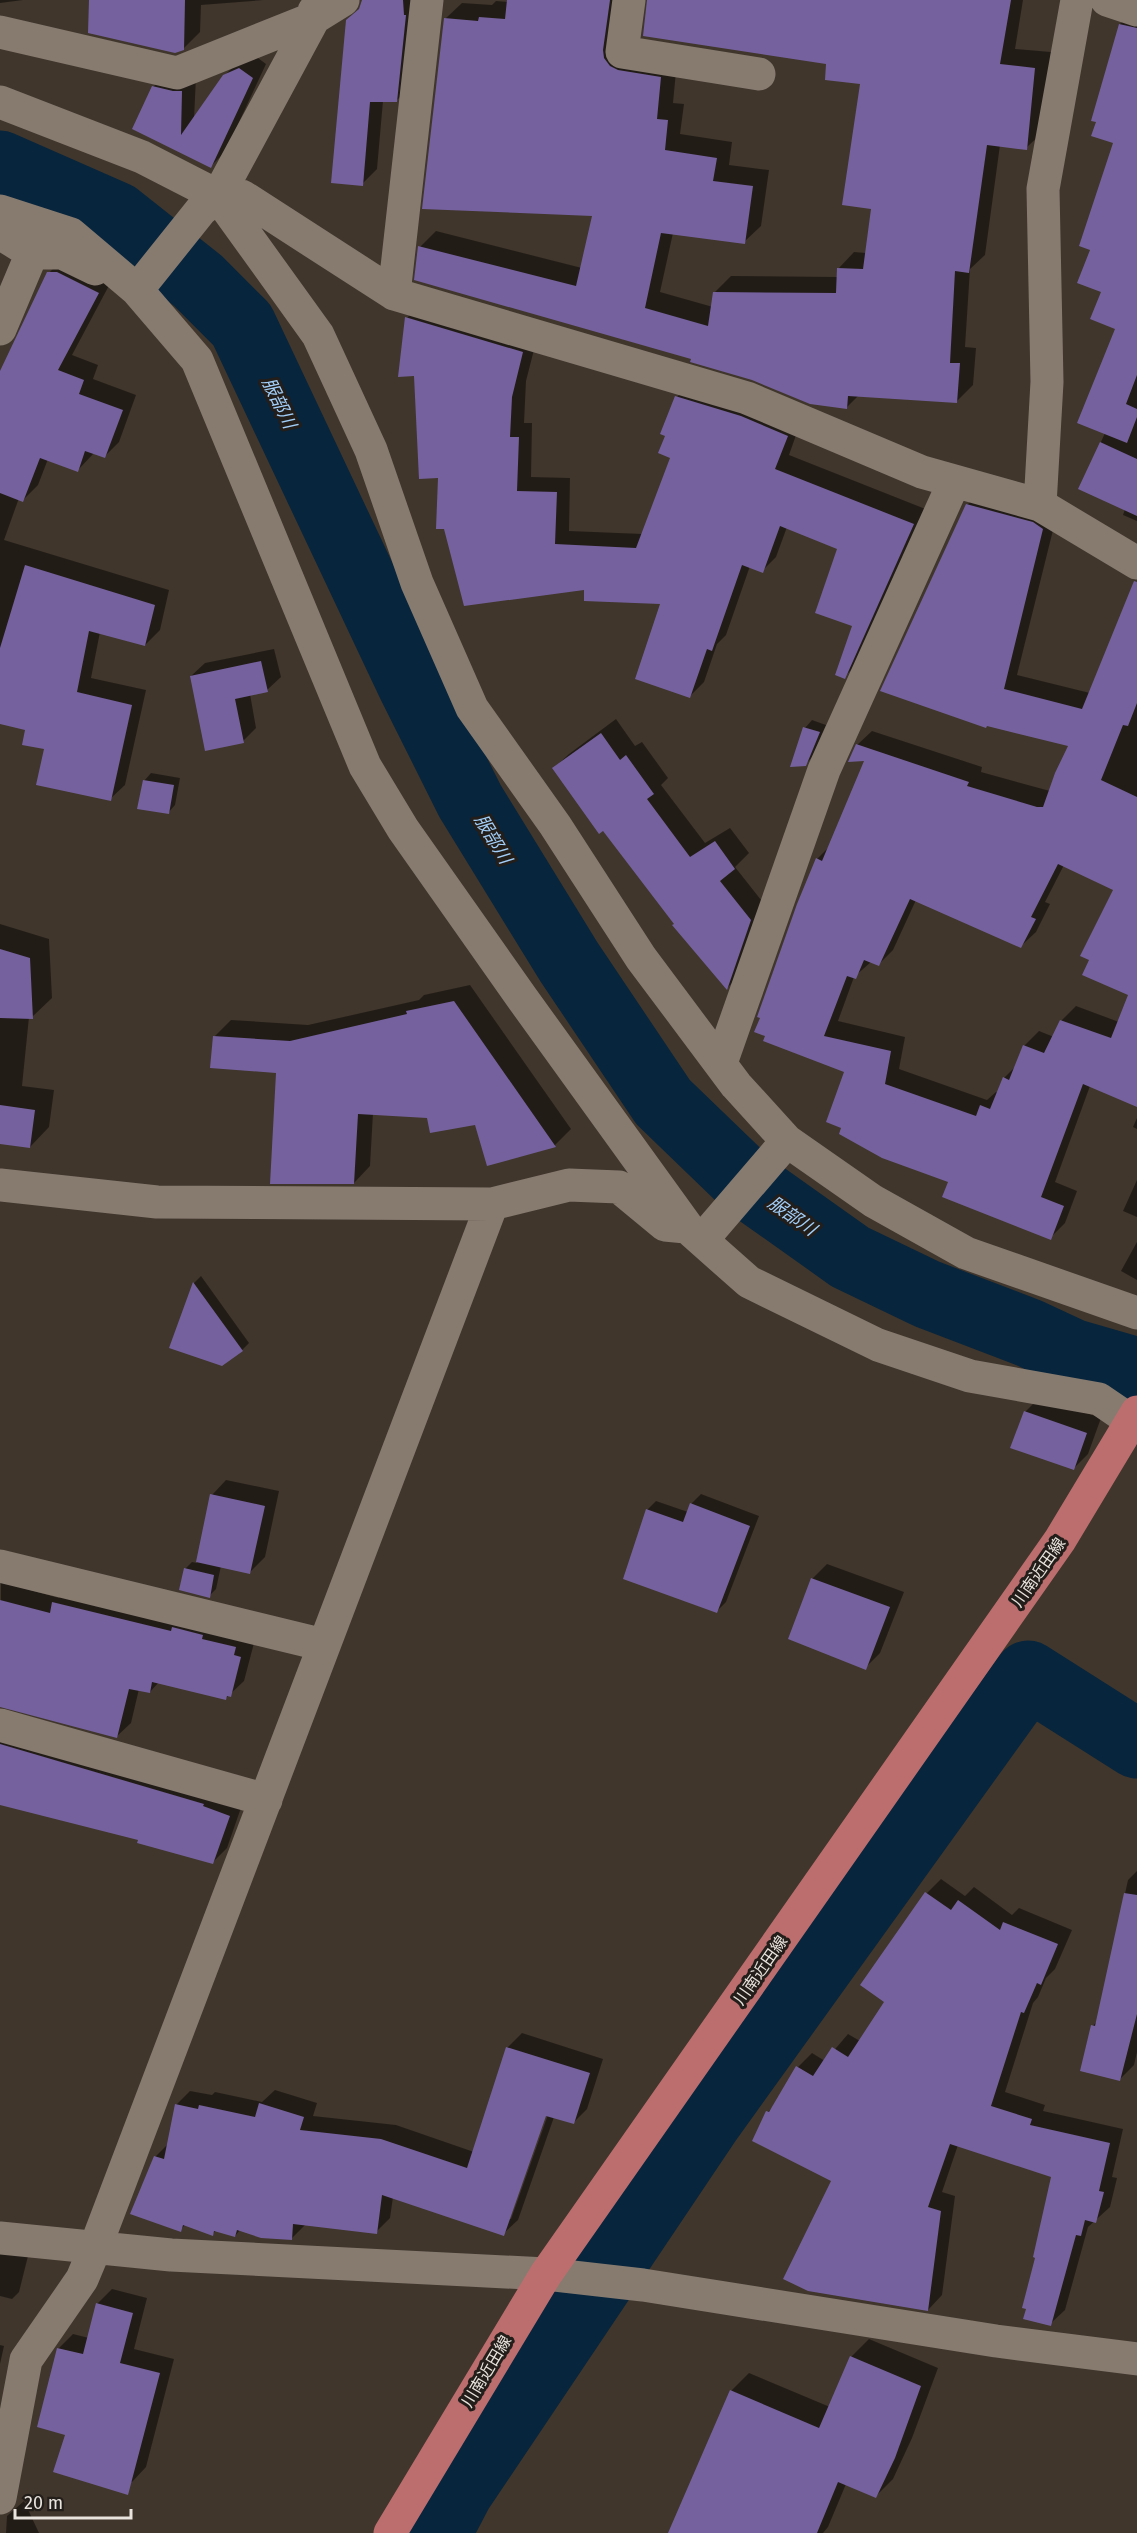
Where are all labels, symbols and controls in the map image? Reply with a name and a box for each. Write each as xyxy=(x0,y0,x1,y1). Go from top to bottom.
water label: 服部川 xyxy=(257,374,302,434)
water label: 服部川 xyxy=(470,810,517,870)
water label: 服部川 xyxy=(764,1192,822,1242)
street label: 川南近田線 xyxy=(1008,1534,1069,1611)
street label: 川南近田線 xyxy=(730,1932,791,2009)
street label: 川南近田線 xyxy=(458,2332,515,2410)
scale bar xyxy=(15,2482,130,2520)
text: 20 m xyxy=(24,2492,63,2514)

